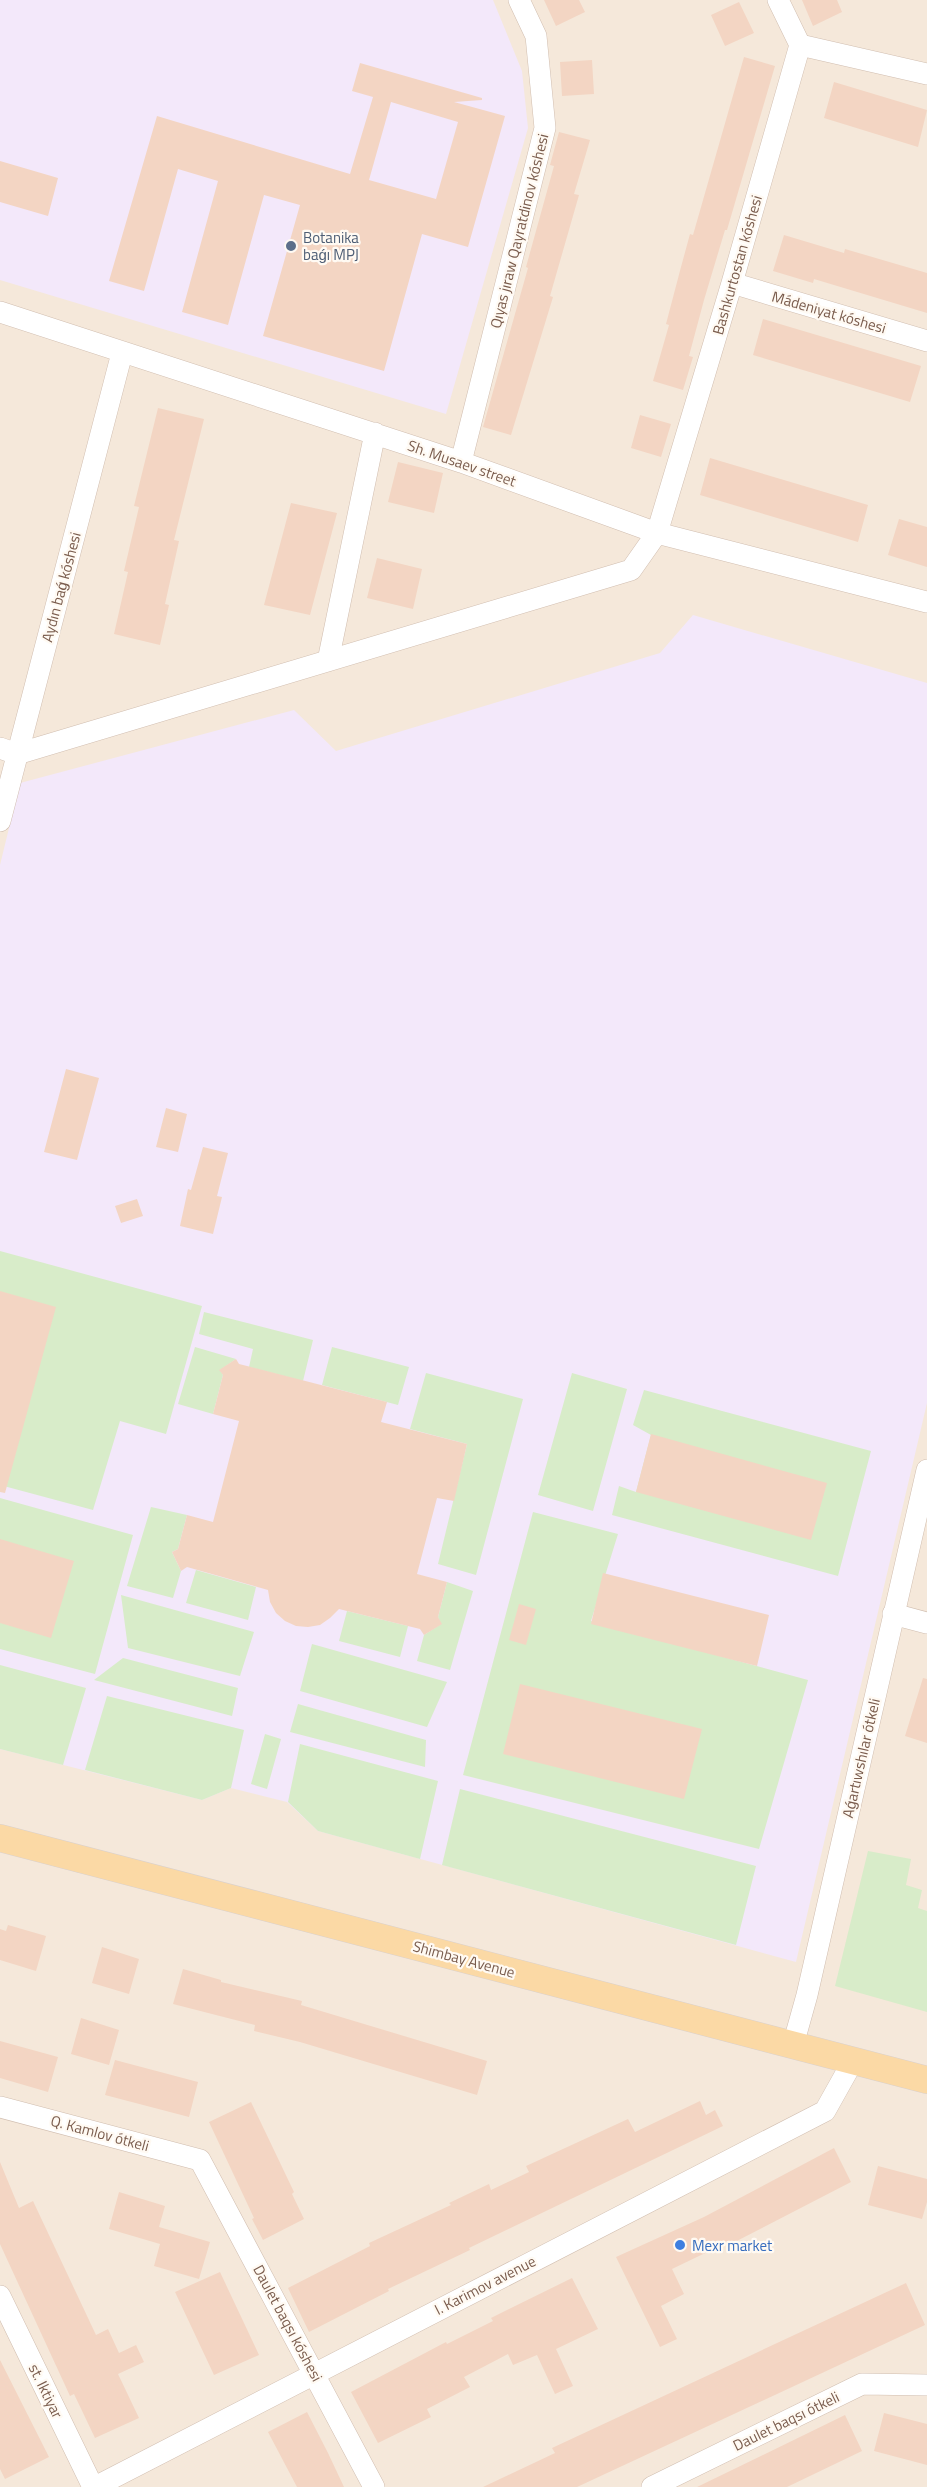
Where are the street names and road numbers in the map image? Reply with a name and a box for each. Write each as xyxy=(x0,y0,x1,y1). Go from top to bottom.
street label: Qıyas jıraw Qayratdinov kóshesi xyxy=(484,131,554,331)
street label: Bashkurtostan kóshesi xyxy=(706,193,768,337)
street label: Mádeniyat kóshesi xyxy=(769,285,889,339)
street label: Sh. Musaev street xyxy=(405,434,520,493)
street label: Aydın baǵ kóshesi xyxy=(35,529,87,645)
street label: Aǵartıwshılar ótkeli xyxy=(836,1696,886,1820)
street label: Shimbay Avenue xyxy=(410,1934,518,1984)
street label: Q. Kamlov ótkeli xyxy=(48,2109,152,2157)
street label: I. Karimov avenue xyxy=(430,2249,540,2321)
street label: Daulet baqsı kóshesi xyxy=(247,2260,329,2386)
street label: st. Iktiyar xyxy=(23,2360,69,2422)
street label: Daulet baqsı ótkeli xyxy=(729,2385,843,2457)

